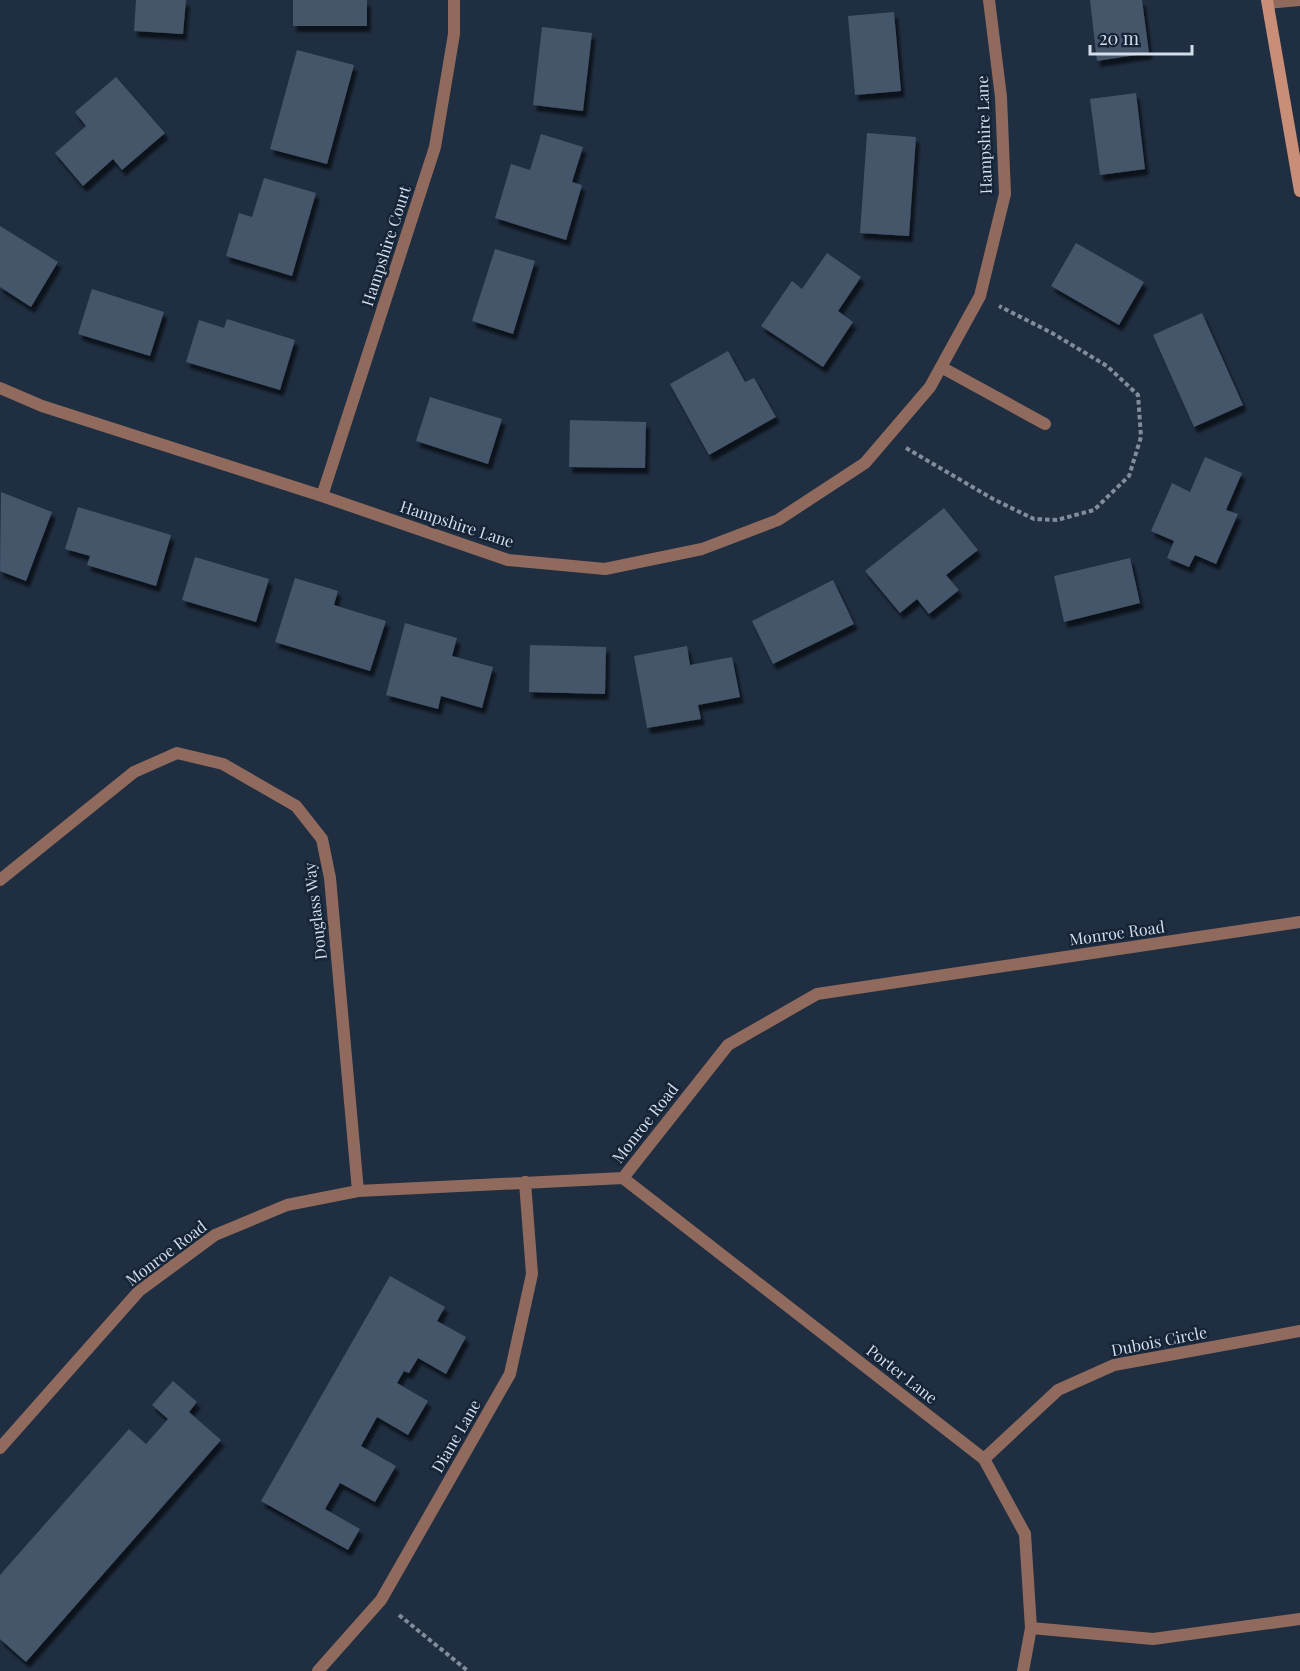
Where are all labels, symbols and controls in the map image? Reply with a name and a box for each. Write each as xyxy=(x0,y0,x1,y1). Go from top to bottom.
scale bar xyxy=(1090,18,1192,56)
text: 20 m xyxy=(1099,26,1139,50)
street label: Hampshire Lane xyxy=(971,75,996,195)
street label: Hampshire Court xyxy=(356,183,415,309)
street label: Hampshire Lane xyxy=(397,495,517,552)
street label: Douglass Way xyxy=(298,861,331,961)
street label: Monroe Road xyxy=(1068,915,1166,950)
street label: Monroe Road xyxy=(607,1078,682,1167)
street label: Monroe Road xyxy=(121,1215,210,1290)
street label: Dubois Circle xyxy=(1109,1321,1209,1360)
street label: Porter Lane xyxy=(863,1339,942,1408)
street label: Diane Lane xyxy=(426,1395,485,1476)

